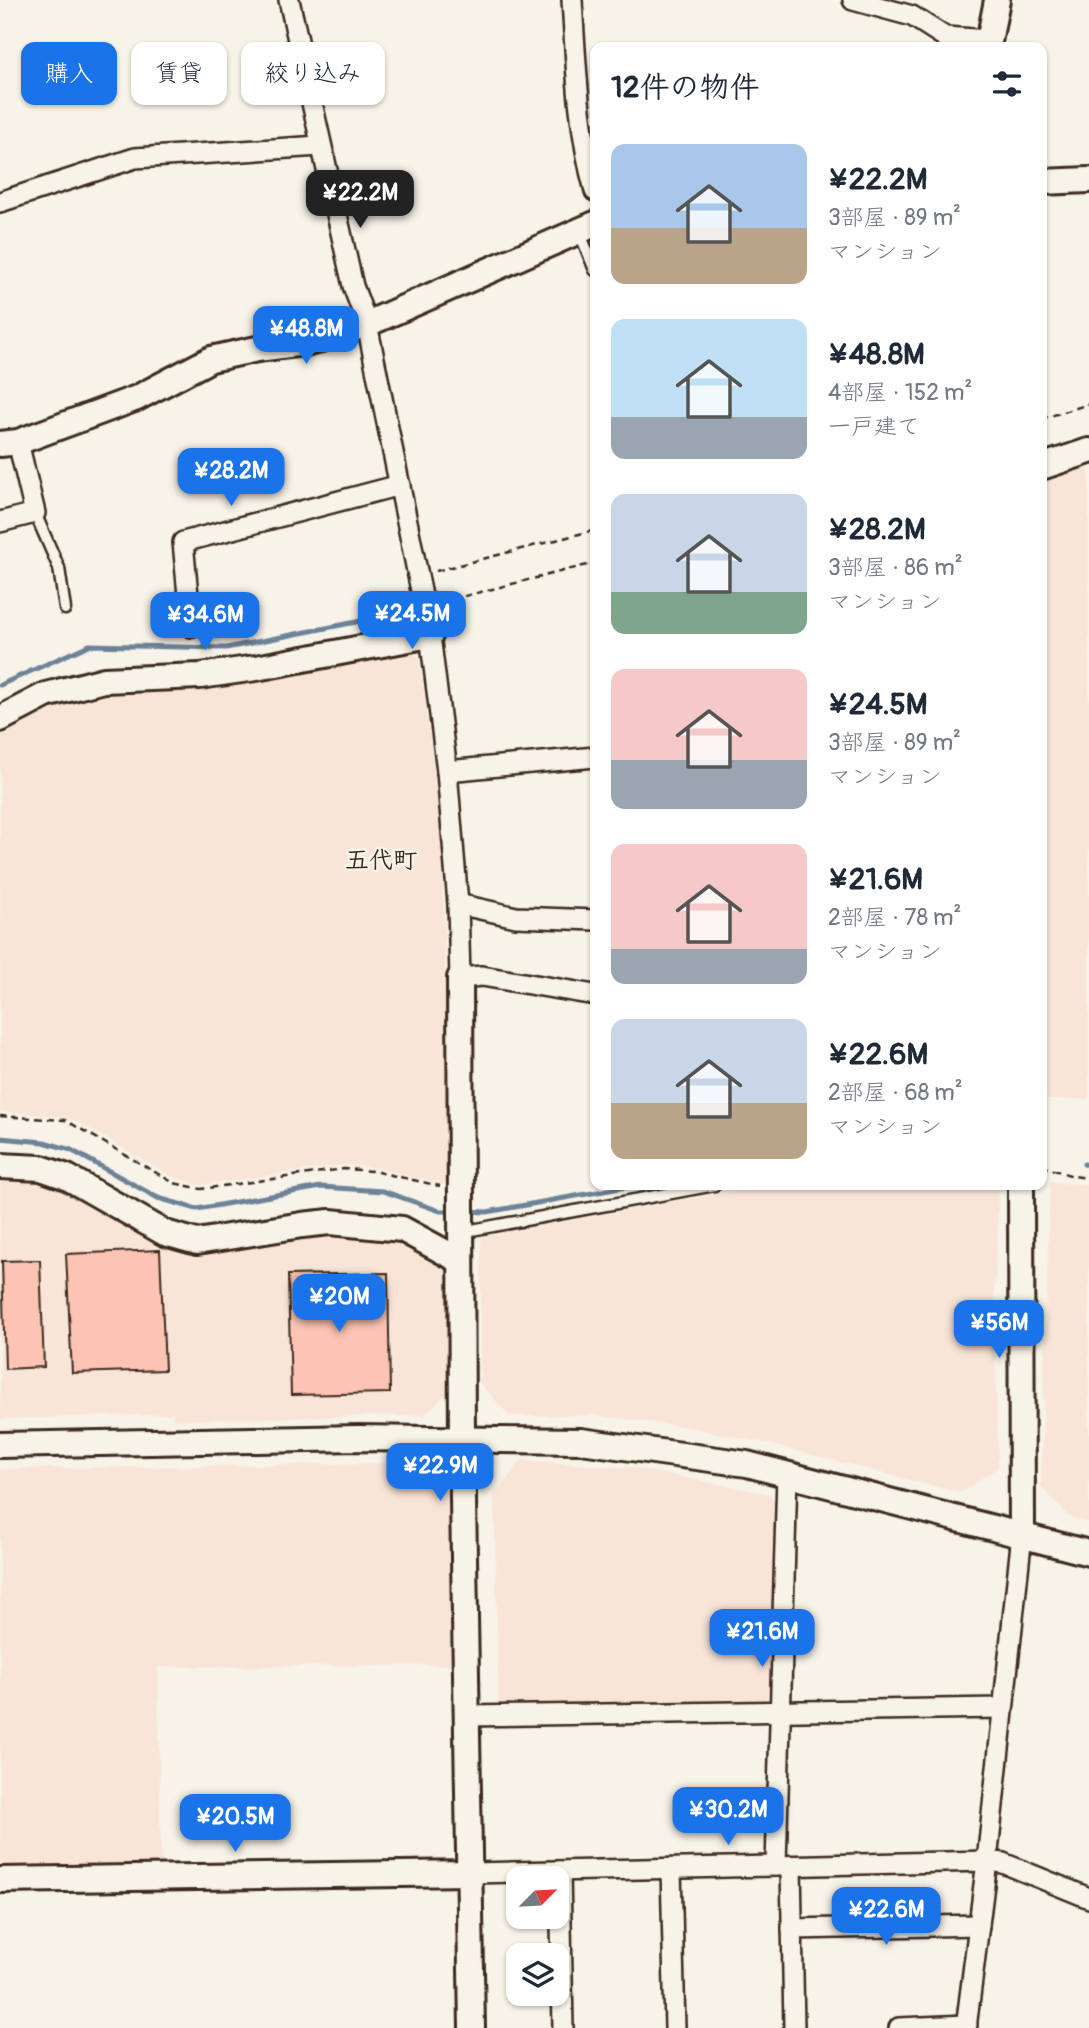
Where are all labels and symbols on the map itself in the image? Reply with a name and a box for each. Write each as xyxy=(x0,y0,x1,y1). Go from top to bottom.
pin: ¥22.2M xyxy=(303,170,417,230)
pin: ¥48.8M xyxy=(249,306,363,366)
pin: ¥28.2M xyxy=(174,448,288,508)
pin: ¥34.6M xyxy=(148,592,262,652)
pin: ¥24.5M xyxy=(355,592,469,651)
district label: 五代町 xyxy=(345,846,417,875)
pin: ¥20M xyxy=(298,1274,380,1334)
pin: ¥56M xyxy=(958,1300,1040,1360)
pin: ¥22.9M xyxy=(383,1444,497,1503)
pin: ¥21.6M xyxy=(705,1610,819,1669)
pin: ¥30.2M xyxy=(671,1787,785,1847)
pin: ¥20.5M xyxy=(178,1794,292,1854)
north arrow xyxy=(506,1866,569,1928)
pin: ¥22.6M xyxy=(829,1888,943,1947)

